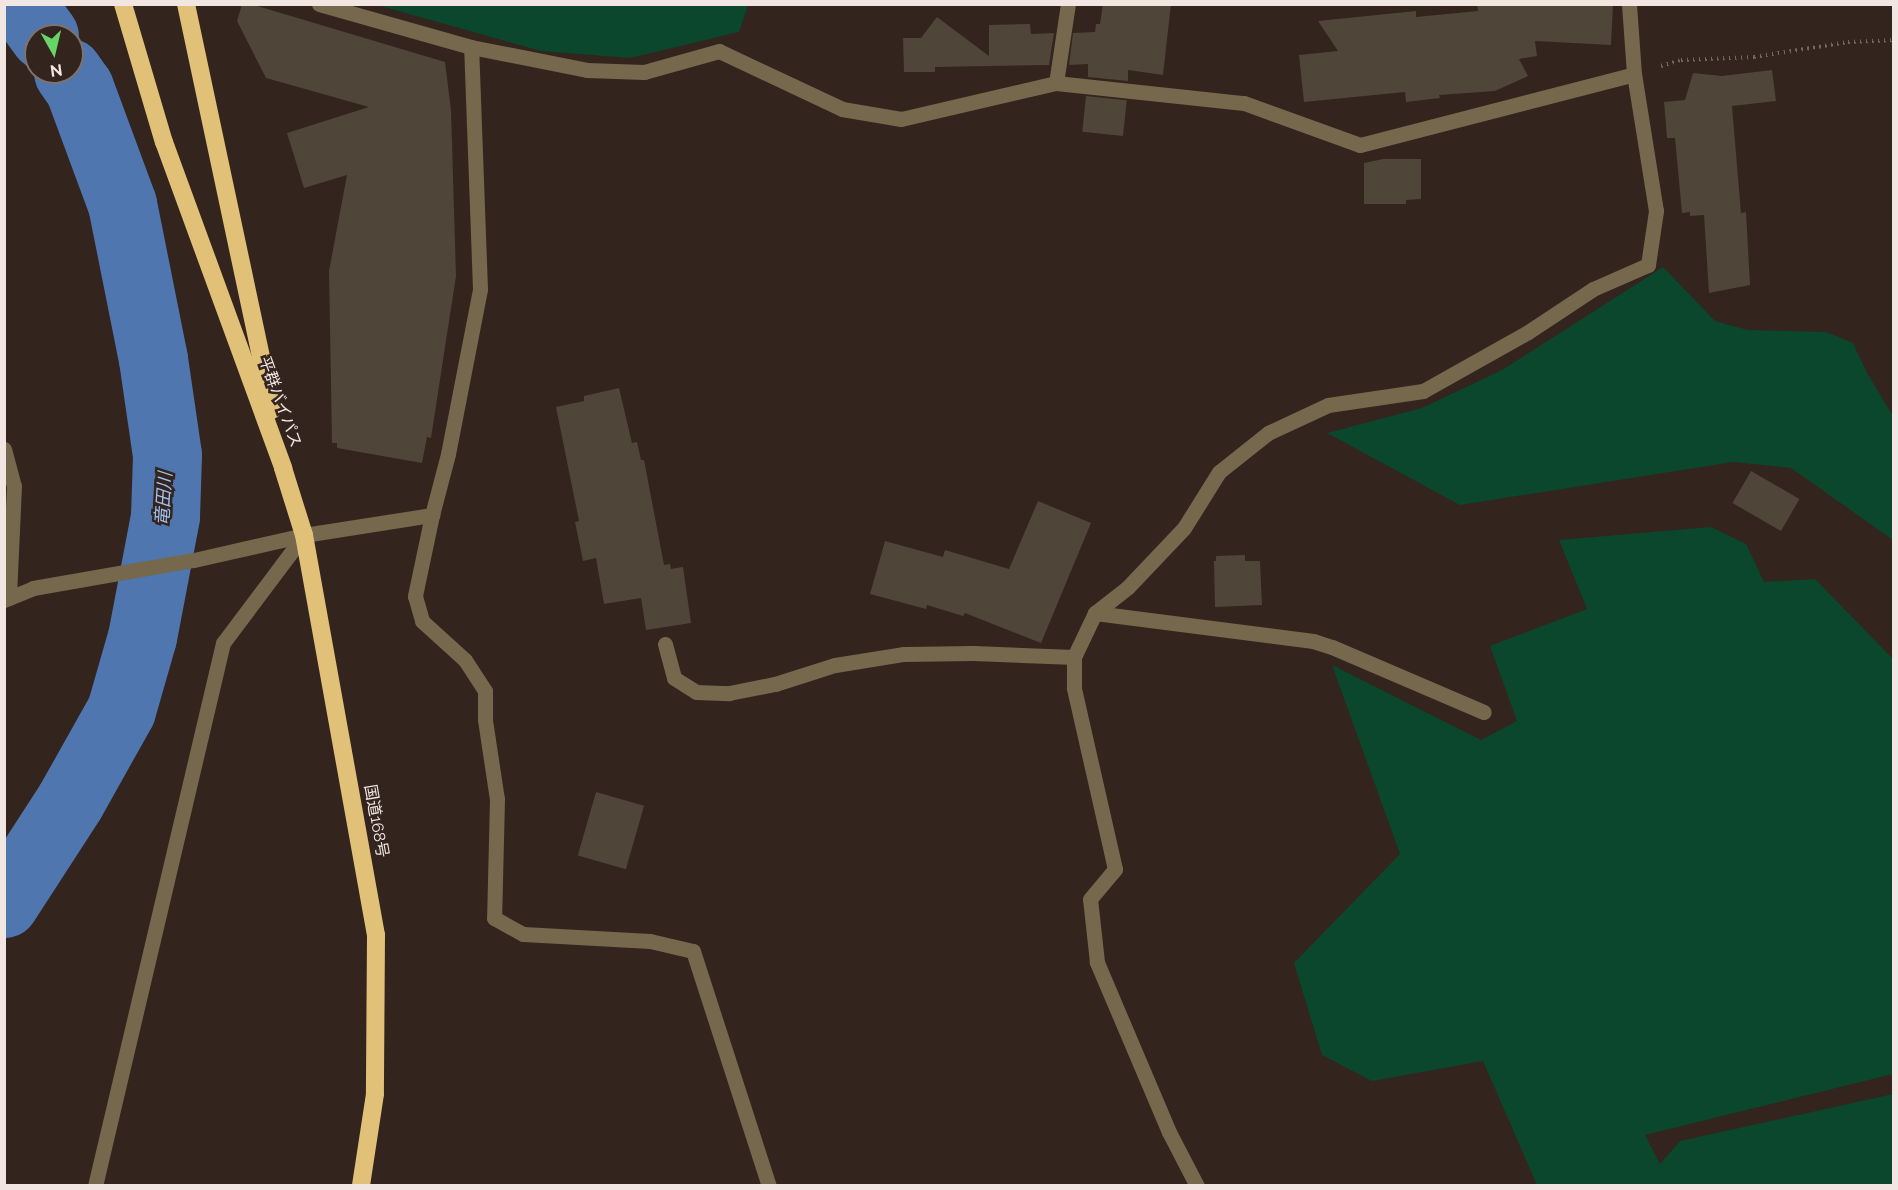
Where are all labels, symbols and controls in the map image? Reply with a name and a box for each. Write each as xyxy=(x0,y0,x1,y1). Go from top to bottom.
north arrow xyxy=(24,24,84,84)
text: N xyxy=(49,60,64,81)
street label: 平群バイパス xyxy=(255,354,305,450)
water label: 竜田川 xyxy=(151,471,177,527)
street label: 国道168号 xyxy=(360,783,392,859)

